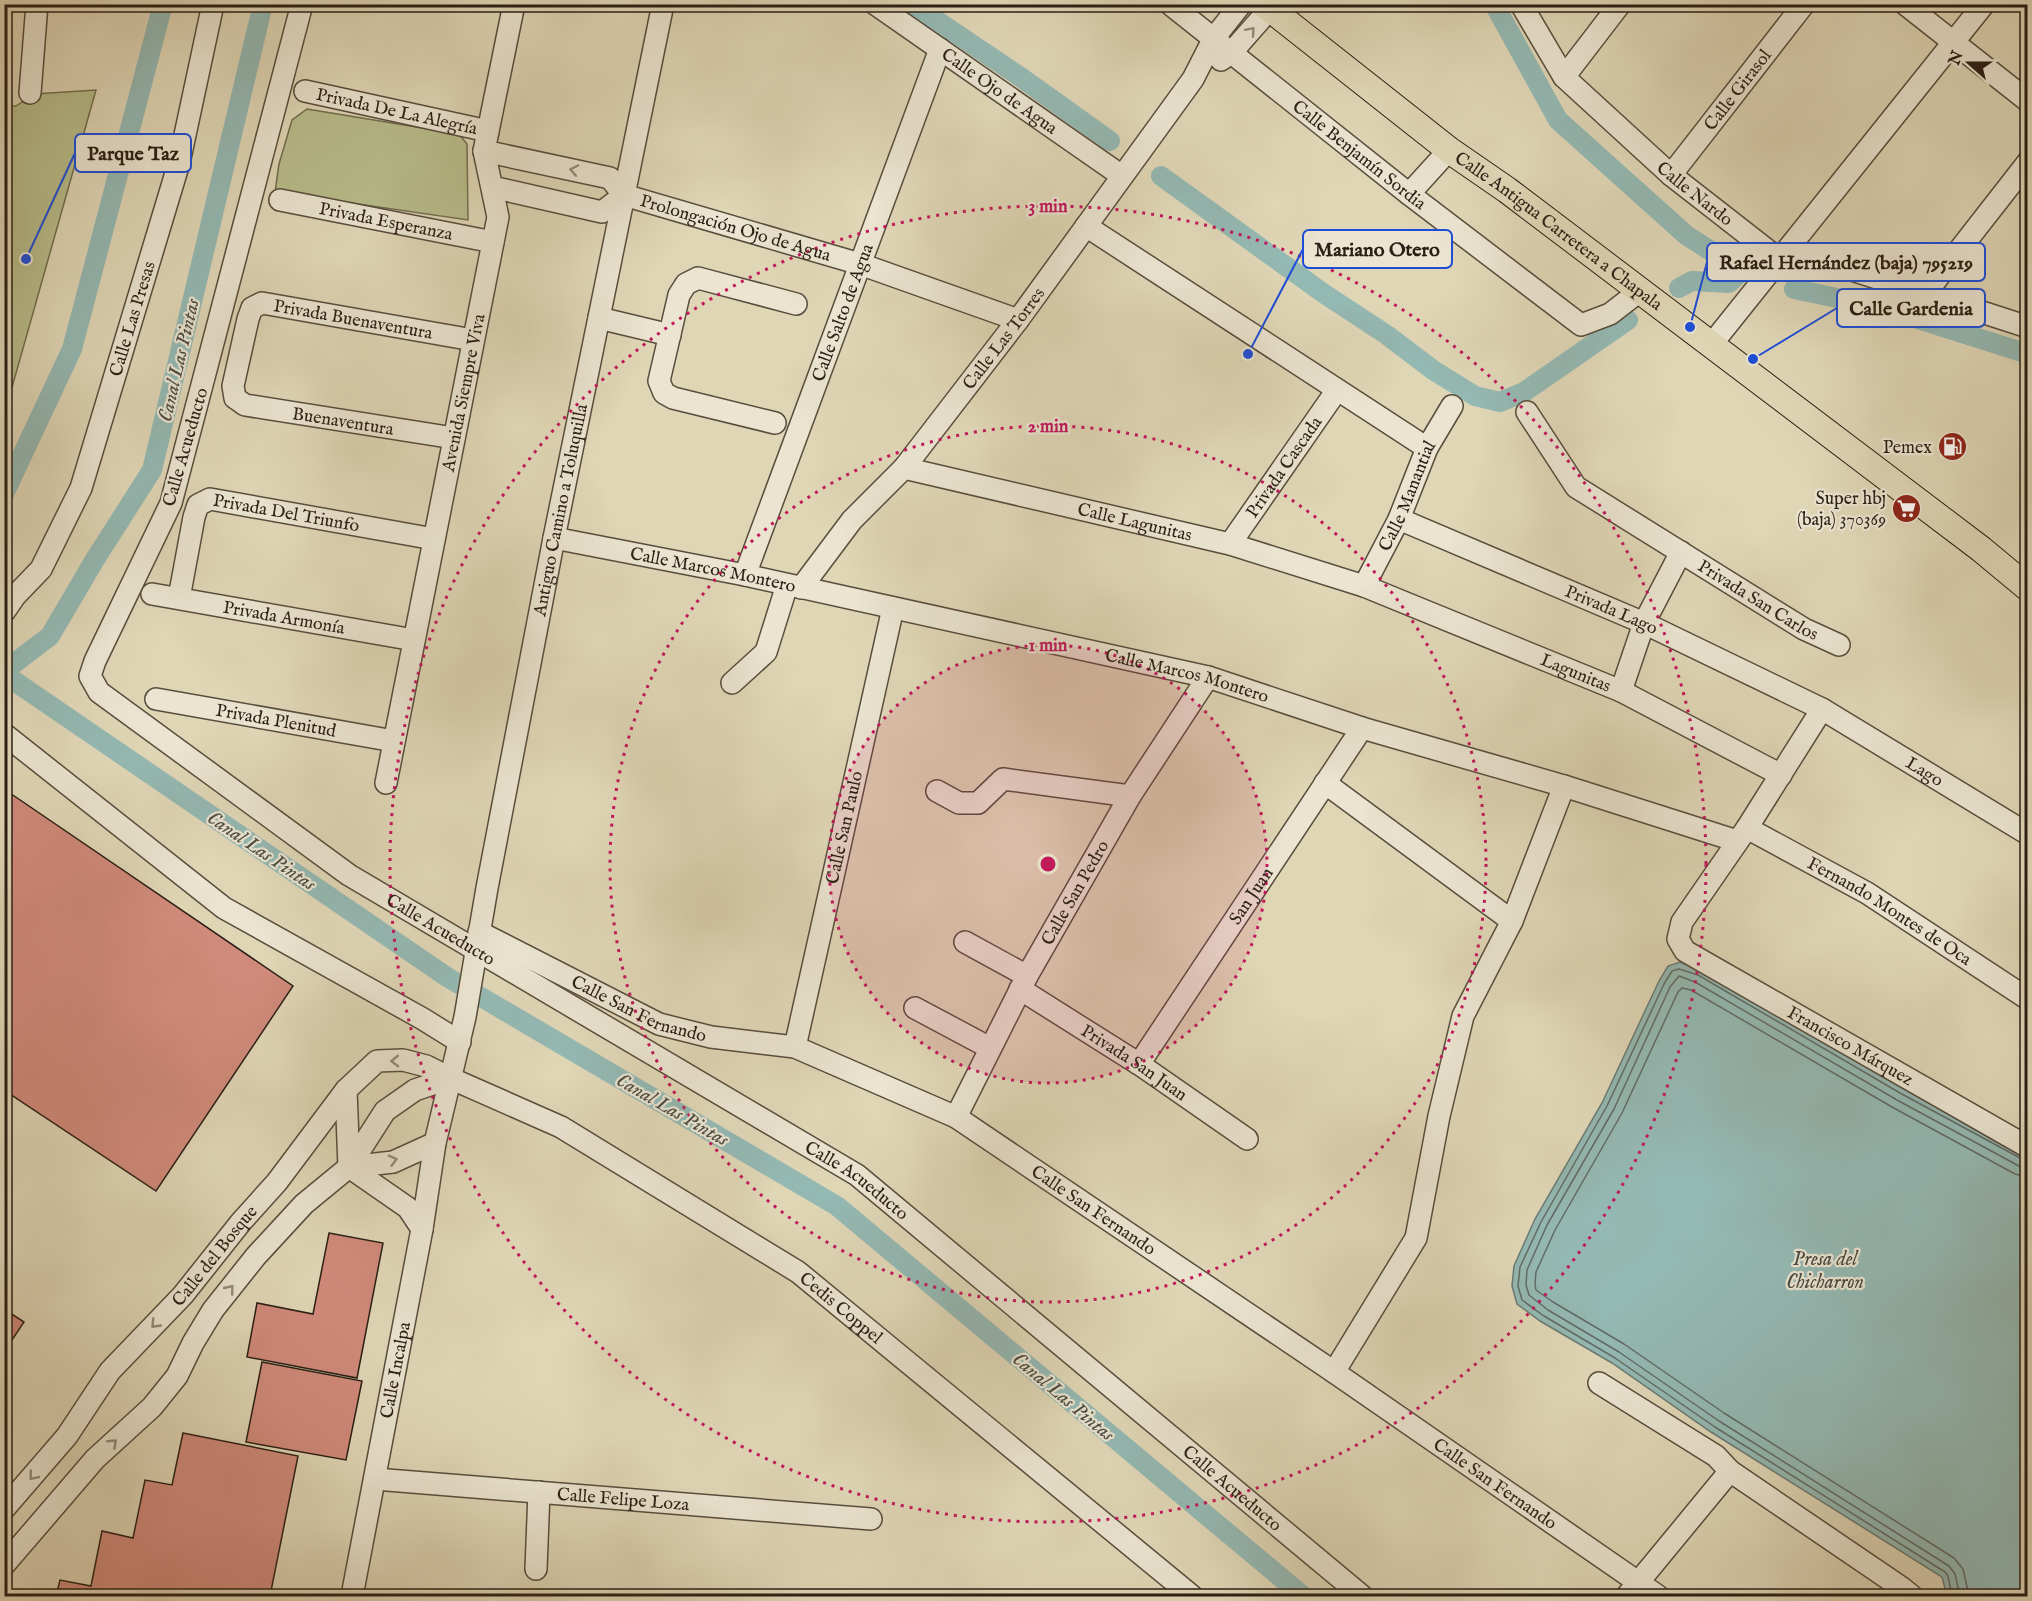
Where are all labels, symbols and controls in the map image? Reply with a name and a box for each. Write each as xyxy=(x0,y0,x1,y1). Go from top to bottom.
one-way arrow xyxy=(1244,28,1255,38)
north arrow xyxy=(1939,33,1999,93)
street label: Calle Ojo de Agua xyxy=(936,44,1062,141)
street label: Calle Girasol xyxy=(1700,45,1777,136)
text: N xyxy=(1945,48,1969,69)
street label: Privada De La Alegría xyxy=(314,84,479,141)
street label: Calle Benjamín Sordia xyxy=(1287,96,1430,216)
callout: Parque Taz xyxy=(75,134,191,172)
text: Parque Taz xyxy=(87,142,180,167)
street label: Calle Antigua Carretera a Chapala xyxy=(1450,147,1667,317)
street label: Calle Nardo xyxy=(1651,157,1737,232)
one-way arrow xyxy=(570,165,580,178)
street label: Prolongación Ojo de Agua xyxy=(637,190,833,268)
text: 3 min xyxy=(1029,196,1068,219)
street label: Privada Esperanza xyxy=(317,198,455,247)
callout: Mariano Otero xyxy=(1303,230,1452,268)
text: Mariano Otero xyxy=(1314,238,1440,263)
street label: Calle Salto de Agua xyxy=(808,241,880,385)
callout: Rafael Hernández (baja) 795219 xyxy=(1707,243,1985,281)
text: Rafael Hernández (baja) 795219 xyxy=(1719,251,1973,276)
street label: Calle Las Presas xyxy=(105,259,162,380)
street label: Calle Las Torres xyxy=(958,283,1051,395)
callout: Calle Gardenia xyxy=(1837,289,1985,327)
street label: Privada Buenaventura xyxy=(272,295,434,346)
water label: Canal Las Pintas xyxy=(153,296,206,424)
text: Calle Gardenia xyxy=(1849,297,1973,322)
street label: Avenida Siempre Viva xyxy=(438,312,492,475)
street label: Calle Acueducto xyxy=(158,385,214,510)
street label: Antiguo Camino a Toluquilla xyxy=(529,402,594,619)
street label: Buenaventura xyxy=(290,403,395,442)
street label: Privada Cascada xyxy=(1242,412,1328,523)
text: 2 min xyxy=(1028,416,1069,439)
fuel station icon: Pemex xyxy=(1937,431,1969,463)
street label: Calle Manantial xyxy=(1374,437,1442,556)
place label: Pemex xyxy=(1883,437,1932,460)
place label: Super hbj (baja) 370369 xyxy=(1797,488,1886,532)
street label: Privada Del Triunfo xyxy=(211,490,361,539)
supermarket icon: Super hbj (baja) 370369 xyxy=(1891,492,1923,524)
street label: Calle Lagunitas xyxy=(1075,499,1194,548)
street label: Calle Marcos Montero xyxy=(628,543,798,599)
street label: Privada San Carlos xyxy=(1693,556,1821,647)
street label: Privada Lago xyxy=(1561,581,1661,641)
street label: Privada Armonía xyxy=(221,597,347,641)
text: 1 min xyxy=(1029,635,1068,658)
street label: Calle Marcos Montero xyxy=(1103,645,1272,709)
street label: Lagunitas xyxy=(1537,649,1614,699)
street label: Privada Plenitud xyxy=(214,700,338,744)
street label: Lago xyxy=(1901,752,1947,793)
street label: Calle San Paulo xyxy=(822,769,869,886)
water label: Canal Las Pintas xyxy=(202,806,320,897)
street label: Calle San Pedro xyxy=(1037,836,1115,950)
street label: Fernando Montes de Oca xyxy=(1803,853,1976,972)
centre of rings xyxy=(1038,854,1058,874)
street label: San Juan xyxy=(1225,863,1279,930)
street label: Calle Acueducto xyxy=(382,889,499,972)
street label: Calle San Fernando xyxy=(567,971,709,1048)
street label: Francisco Márquez xyxy=(1783,1002,1917,1092)
street label: Privada San Juan xyxy=(1076,1020,1192,1107)
one-way arrow xyxy=(390,1055,399,1067)
water label: Canal Las Pintas xyxy=(612,1068,733,1153)
street label: Calle Acueducto xyxy=(800,1137,913,1226)
one-way arrow xyxy=(387,1155,398,1167)
street label: Calle San Fernando xyxy=(1026,1161,1160,1262)
street label: Calle del Bosque xyxy=(168,1201,263,1312)
water label: Presa del Chicharron xyxy=(1786,1247,1864,1295)
street label: Cedis Coppel xyxy=(794,1268,887,1350)
one-way arrow xyxy=(222,1285,233,1296)
one-way arrow xyxy=(151,1317,162,1328)
street label: Calle Incalpa xyxy=(376,1320,417,1421)
water label: Canal Las Pintas xyxy=(1007,1347,1119,1447)
street label: Calle San Fernando xyxy=(1428,1434,1561,1536)
one-way arrow xyxy=(106,1439,117,1450)
street label: Calle Acueducto xyxy=(1177,1441,1286,1537)
one-way arrow xyxy=(29,1469,40,1480)
street label: Calle Felipe Loza xyxy=(556,1484,690,1517)

